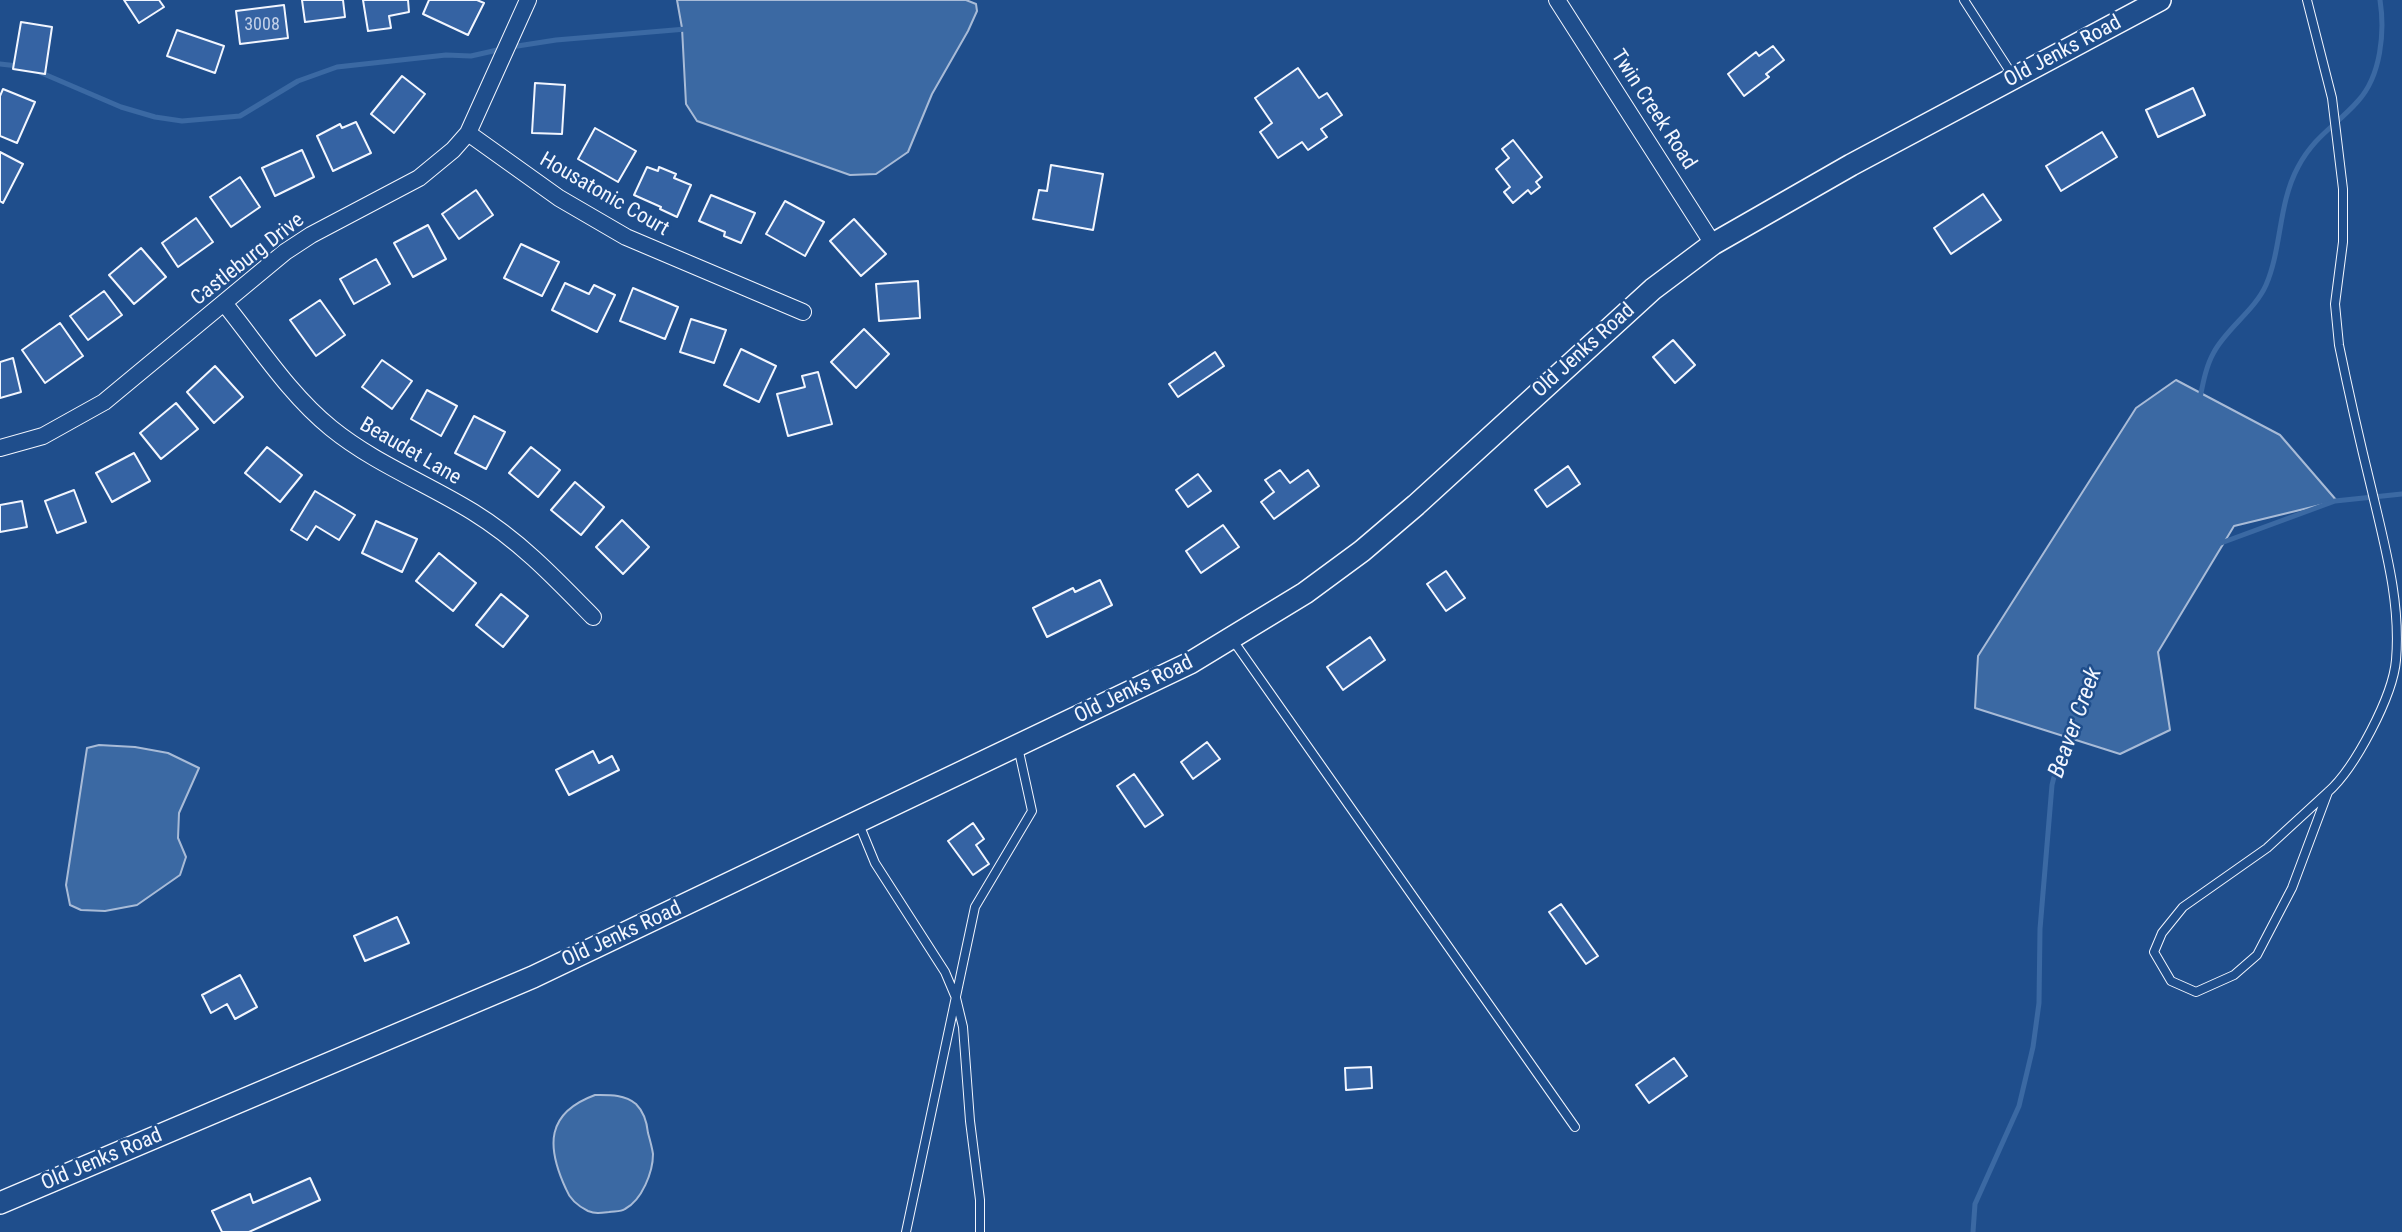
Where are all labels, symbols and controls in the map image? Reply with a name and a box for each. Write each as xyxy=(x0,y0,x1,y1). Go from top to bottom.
street label: Old Jenks Road xyxy=(2000,11,2126,93)
house number: 3008 xyxy=(244,14,280,36)
street label: Twin Creek Road xyxy=(1605,45,1701,175)
street label: Housatonic Court xyxy=(535,148,673,242)
street label: Castleburg Drive xyxy=(187,208,309,312)
street label: Old Jenks Road xyxy=(1528,299,1640,403)
street label: Beaudet Lane xyxy=(355,413,465,491)
street label: Old Jenks Road xyxy=(1071,650,1197,730)
water label: Beaver Creek xyxy=(2043,664,2109,782)
street label: Old Jenks Road xyxy=(558,896,686,974)
street label: Old Jenks Road xyxy=(38,1123,166,1197)

